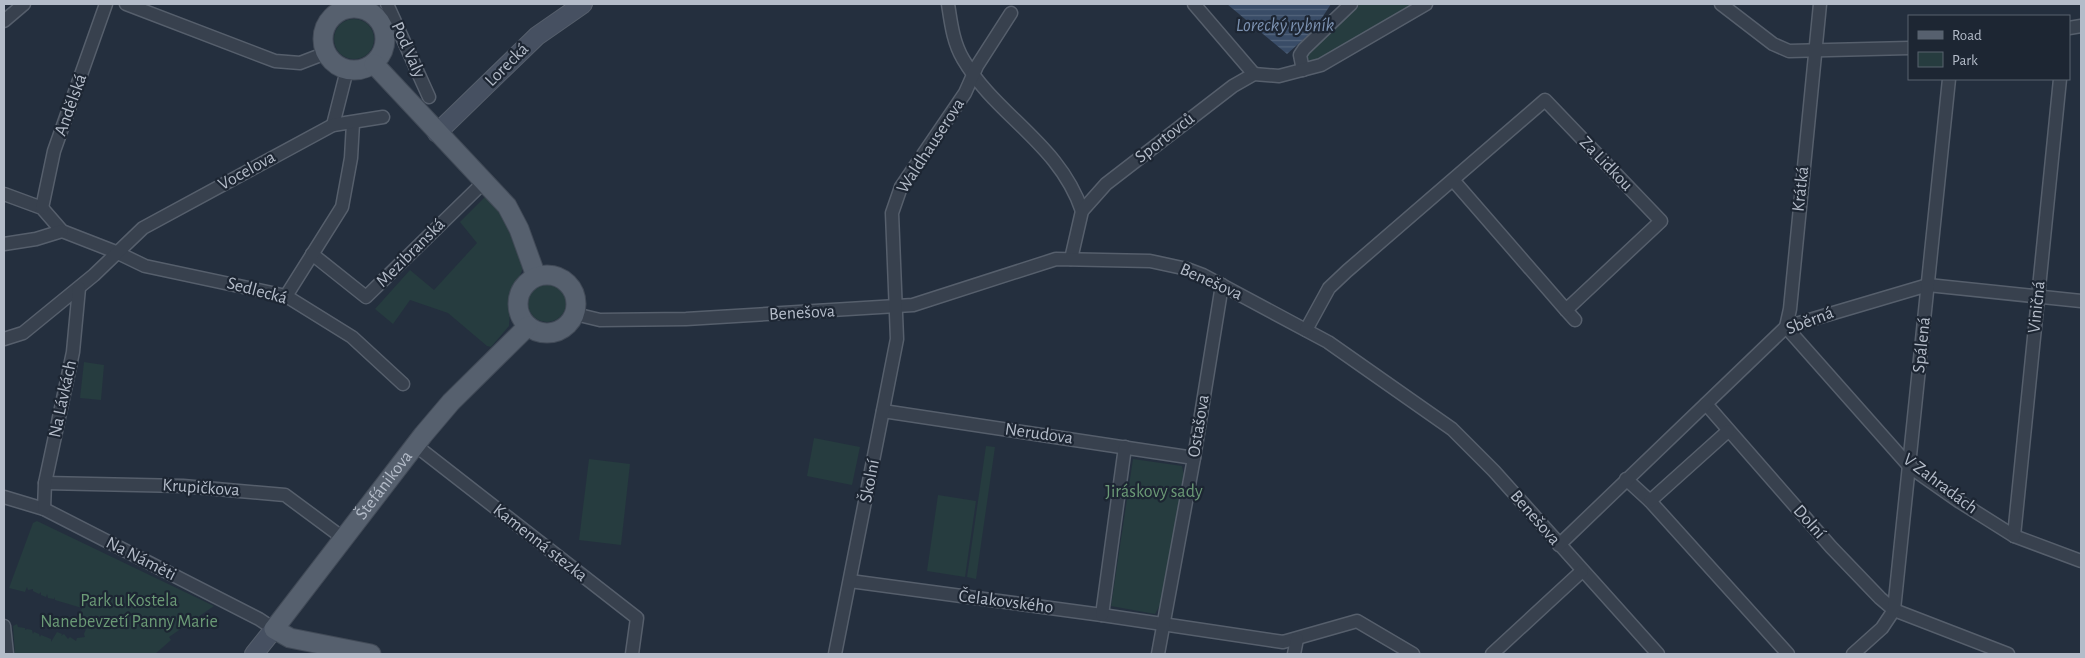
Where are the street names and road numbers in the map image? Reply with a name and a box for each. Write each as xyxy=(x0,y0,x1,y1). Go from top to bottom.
street label: Pod Valy xyxy=(388,19,428,81)
street label: Lorecká xyxy=(482,40,532,90)
street label: Andělská xyxy=(52,72,90,138)
street label: Waldhauserova xyxy=(894,95,968,197)
street label: Sportovců xyxy=(1132,109,1198,167)
street label: Za Lidkou xyxy=(1576,133,1636,195)
street label: Vocelova xyxy=(215,148,279,194)
street label: Krátká xyxy=(1790,165,1812,213)
street label: Mezibranská xyxy=(373,215,449,291)
street label: Benešova xyxy=(1177,260,1245,304)
street label: Sedlecká xyxy=(225,274,289,308)
street label: Viničná xyxy=(2025,280,2049,334)
street label: Benešova xyxy=(768,302,836,324)
street label: Sběrná xyxy=(1784,304,1836,338)
street label: Spálená xyxy=(1910,316,1934,374)
street label: Na Lávkách xyxy=(46,359,80,439)
street label: Ostašova xyxy=(1185,393,1213,459)
street label: Nerudova xyxy=(1004,420,1074,448)
street label: Štefánikova xyxy=(350,448,416,523)
street label: V Zahradách xyxy=(1899,450,1981,518)
street label: Školní xyxy=(854,457,883,504)
street label: Krupičkova xyxy=(162,476,240,500)
street label: Benešova xyxy=(1506,487,1564,549)
street label: Kamenná stezka xyxy=(489,501,591,585)
street label: Dolní xyxy=(1789,502,1829,543)
street label: Na Náměti xyxy=(103,534,179,584)
street label: Čelakovského xyxy=(958,584,1055,617)

